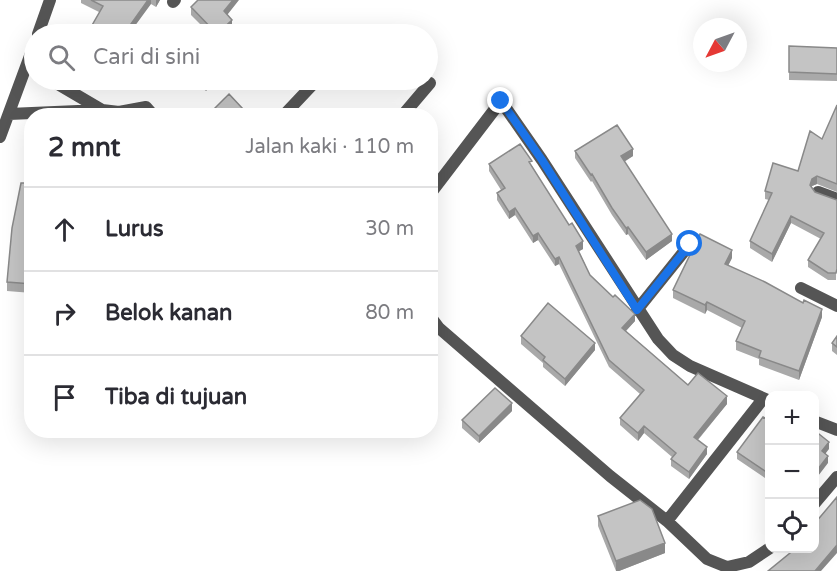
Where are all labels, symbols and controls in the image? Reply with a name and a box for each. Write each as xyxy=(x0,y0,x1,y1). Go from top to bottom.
north arrow xyxy=(693,18,747,72)
search box xyxy=(24,24,438,90)
icon: search xyxy=(45,41,78,74)
text: Cari di sini xyxy=(93,44,200,70)
route end xyxy=(487,87,513,113)
text: 2 mnt xyxy=(48,132,120,163)
text: Jalan kaki · 110 m xyxy=(245,135,414,159)
icon: ahead xyxy=(48,213,81,246)
text: Lurus xyxy=(105,216,163,242)
text: 30 m xyxy=(365,217,414,241)
route start xyxy=(676,230,702,256)
icon: right xyxy=(48,297,81,330)
text: Belok kanan xyxy=(105,300,232,326)
text: 80 m xyxy=(365,301,414,325)
icon: arrive xyxy=(48,381,81,414)
text: Tiba di tujuan xyxy=(105,384,247,410)
map controls xyxy=(765,391,819,553)
button: + xyxy=(765,391,819,445)
button: − xyxy=(765,445,819,499)
button: locate xyxy=(765,499,819,553)

